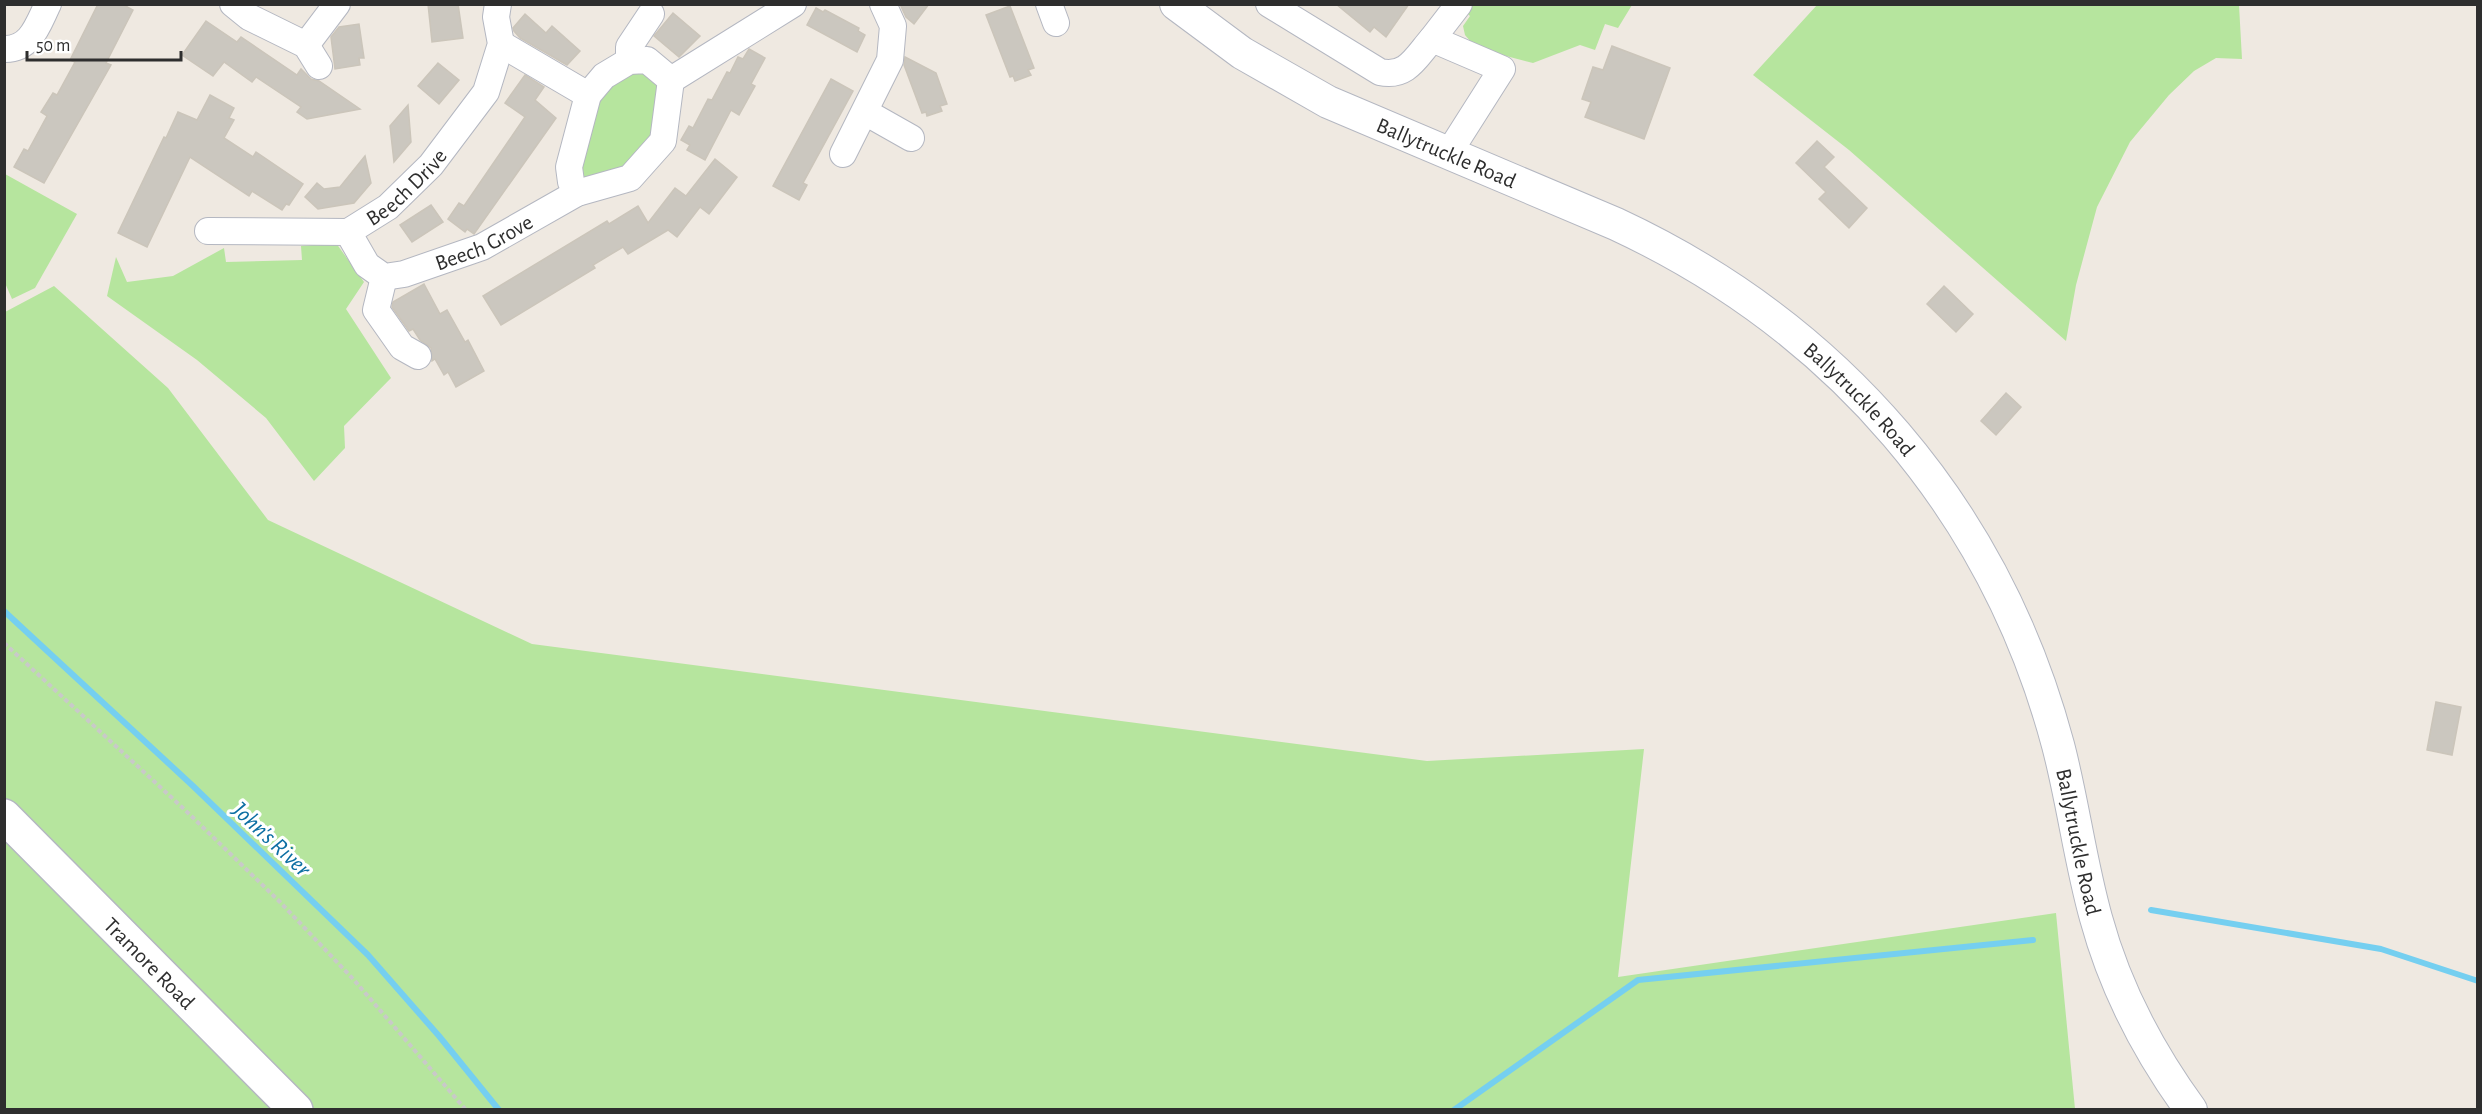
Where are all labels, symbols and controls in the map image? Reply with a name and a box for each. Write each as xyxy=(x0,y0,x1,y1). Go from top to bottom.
scale bar xyxy=(27,24,182,62)
text: 50 m xyxy=(36,37,70,55)
street label: Ballytruckle Road xyxy=(1373,114,1519,192)
street label: Beech Drive xyxy=(362,145,451,230)
street label: Beech Grove xyxy=(432,211,536,274)
street label: Ballytruckle Road xyxy=(1799,338,1919,460)
street label: Ballytruckle Road xyxy=(2052,766,2105,918)
water label: John's River xyxy=(227,797,316,882)
street label: Tramore Road xyxy=(99,914,199,1014)

